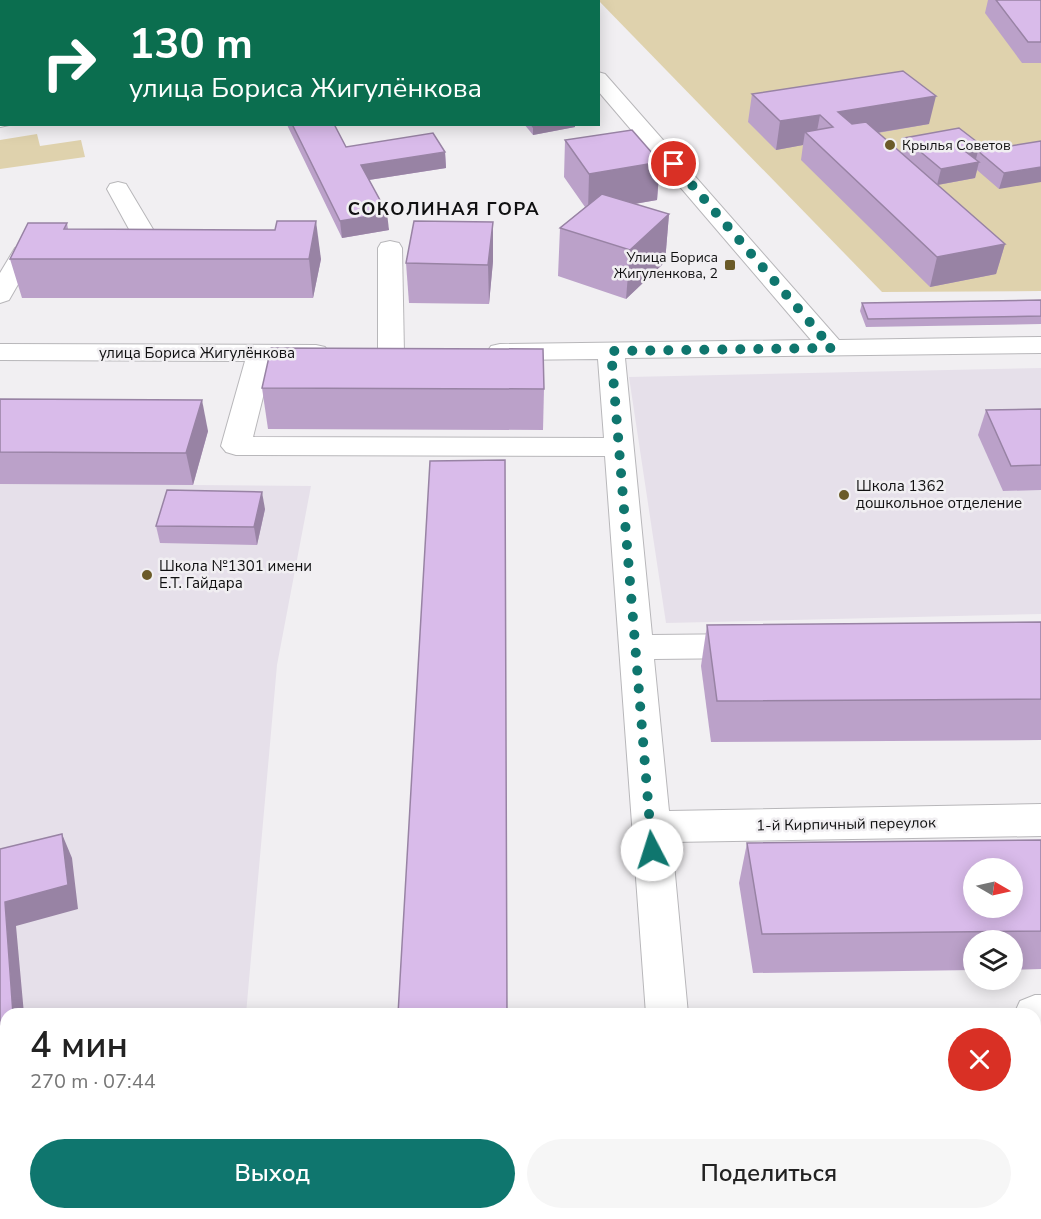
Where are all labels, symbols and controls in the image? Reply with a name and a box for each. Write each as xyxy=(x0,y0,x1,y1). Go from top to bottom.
text: 130 m xyxy=(129,16,253,73)
icon: right xyxy=(30,24,108,102)
text: улица Бориса Жигулёнкова xyxy=(129,70,482,107)
place label: Крылья Советов xyxy=(902,136,1011,155)
pin xyxy=(648,138,699,189)
marker: Крылья Советов xyxy=(883,138,897,152)
icon: arrive xyxy=(657,147,690,180)
district label: СОКОЛИНАЯ ГОРА xyxy=(348,197,540,221)
place label: Улица Бориса Жигуленкова, 2 xyxy=(614,248,718,283)
marker: Улица Бориса Жигуленкова, 2 xyxy=(723,258,737,272)
street label: улица Бориса Жигулёнкова xyxy=(99,343,295,363)
place label: Школа 1362 дошкольное отделение xyxy=(856,476,1022,513)
marker: Школа 1362 дошкольное отделение xyxy=(837,488,851,502)
place label: Школа №1301 имени Е.Т. Гайдара xyxy=(159,556,312,593)
marker: Школа №1301 имени Е.Т. Гайдара xyxy=(140,568,154,582)
street label: 1-й Кирпичный переулок xyxy=(756,812,936,836)
position arrow xyxy=(620,818,684,882)
north arrow xyxy=(963,858,1023,918)
map controls xyxy=(963,858,1023,990)
button: layers xyxy=(963,930,1023,990)
text: 4 мин xyxy=(30,1021,128,1070)
button: close xyxy=(948,1028,1011,1091)
text: 270 m · 07:44 xyxy=(30,1068,156,1095)
button: Выход xyxy=(30,1139,515,1208)
button: Поделиться xyxy=(527,1139,1011,1208)

